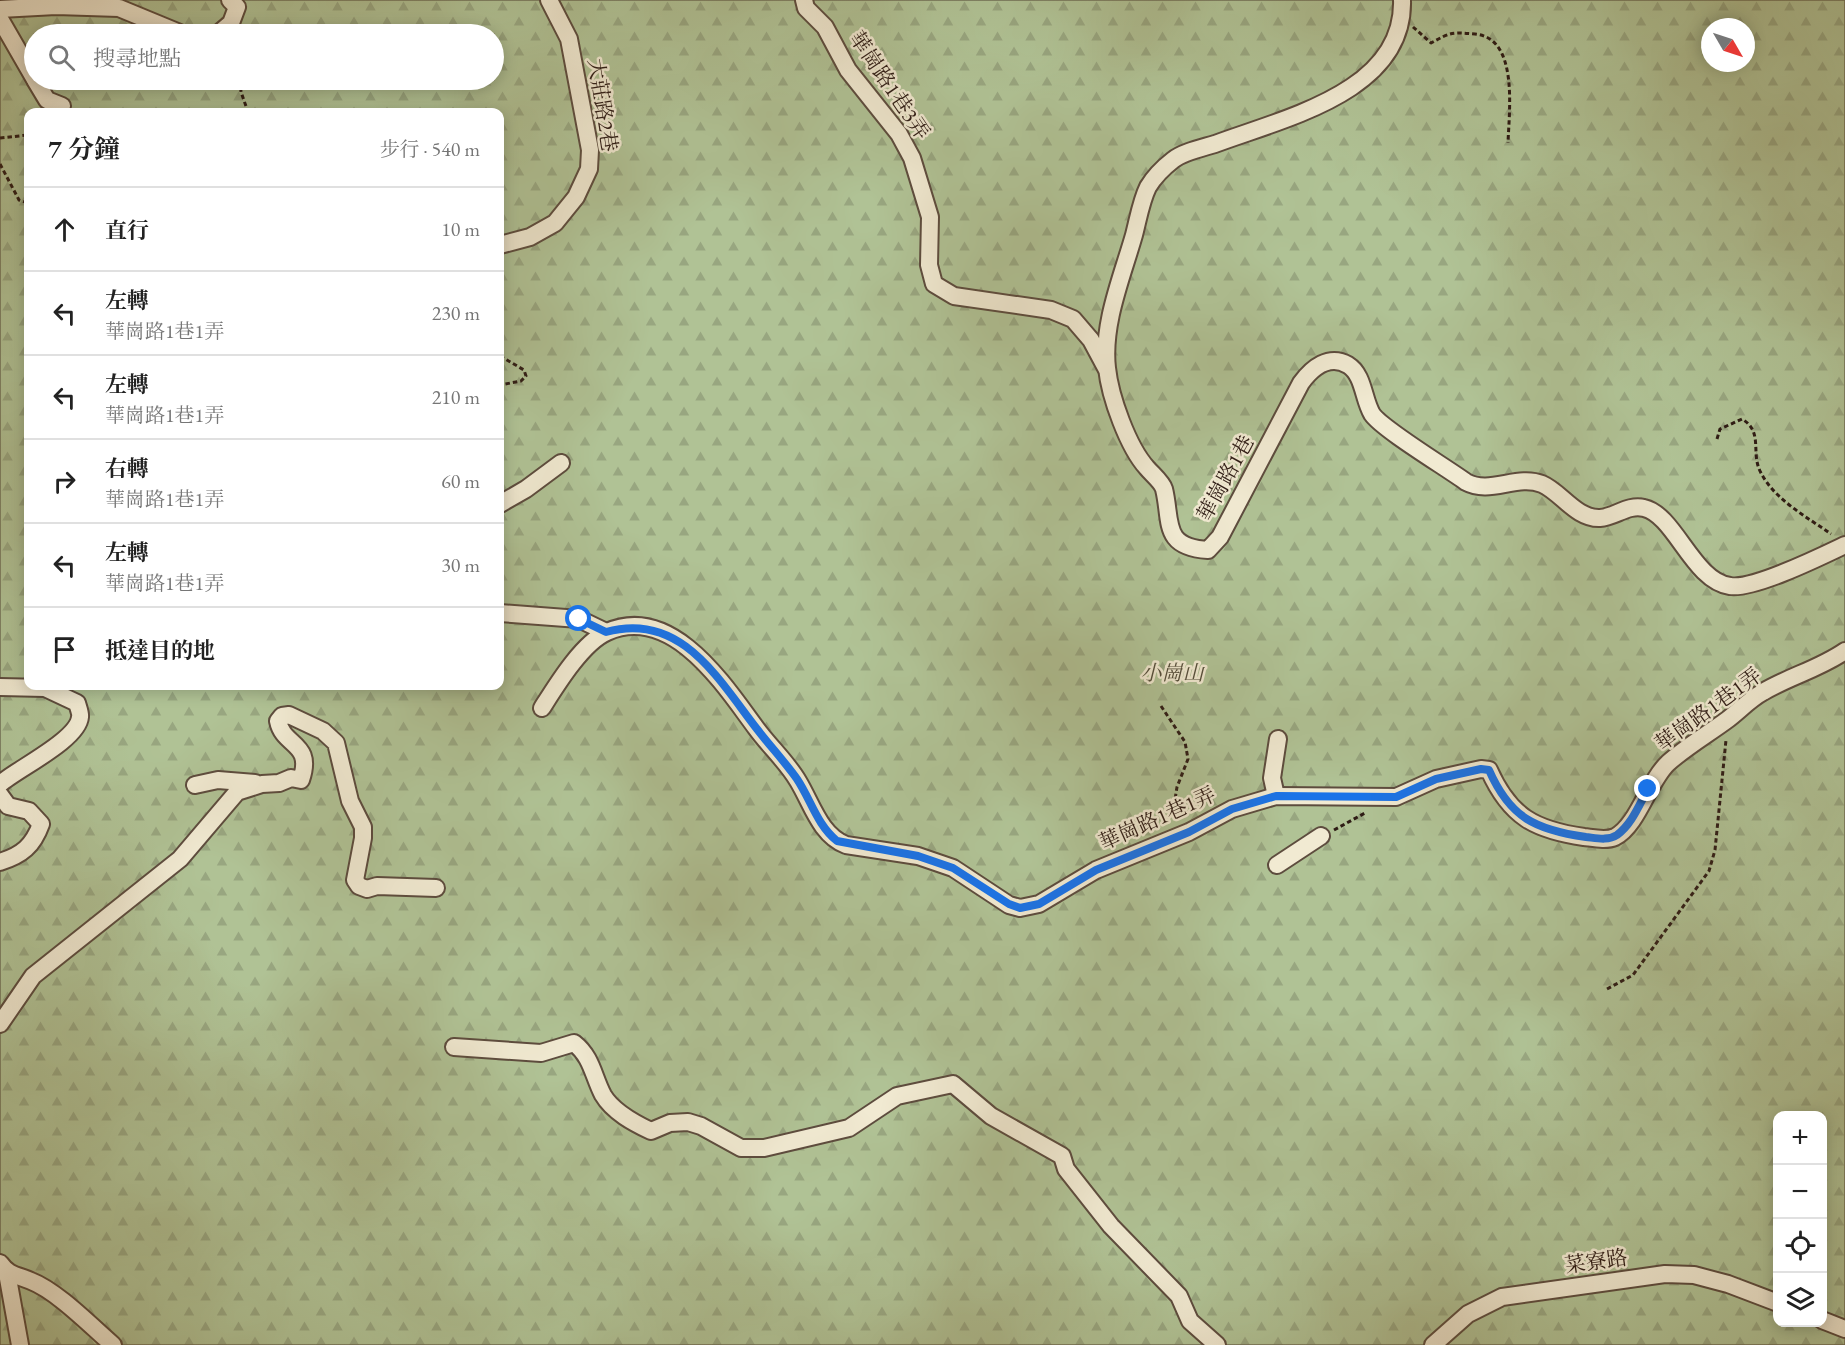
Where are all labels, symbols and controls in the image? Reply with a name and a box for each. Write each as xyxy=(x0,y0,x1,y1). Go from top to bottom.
north arrow xyxy=(1701,18,1755,72)
search box xyxy=(24,24,504,90)
street label: 華崗路1巷3弄 xyxy=(844,26,936,144)
icon: search xyxy=(45,41,78,74)
text: 搜尋地點 xyxy=(93,44,181,73)
street label: 大莊路2巷 xyxy=(582,56,624,154)
text: 7 分鐘 xyxy=(48,132,120,166)
text: 步行 · 540 m xyxy=(380,136,480,162)
icon: ahead xyxy=(48,213,81,246)
text: 直行 xyxy=(105,216,149,245)
text: 10 m xyxy=(441,216,480,242)
text: 左轉 xyxy=(105,286,149,315)
icon: left xyxy=(48,297,81,330)
text: 230 m xyxy=(432,300,480,326)
text: 華崗路1巷1弄 xyxy=(105,318,224,344)
text: 左轉 xyxy=(105,370,149,399)
icon: left xyxy=(48,381,81,414)
text: 210 m xyxy=(432,384,480,410)
text: 華崗路1巷1弄 xyxy=(105,402,224,428)
street label: 華崗路1巷 xyxy=(1190,430,1260,526)
text: 右轉 xyxy=(105,454,149,483)
icon: right xyxy=(48,465,81,498)
text: 60 m xyxy=(441,468,480,494)
text: 華崗路1巷1弄 xyxy=(105,486,224,512)
text: 左轉 xyxy=(105,538,149,567)
icon: left xyxy=(48,549,81,582)
text: 30 m xyxy=(441,552,480,578)
text: 華崗路1巷1弄 xyxy=(105,570,224,596)
route start xyxy=(565,605,591,631)
icon: arrive xyxy=(48,633,81,666)
text: 抵達目的地 xyxy=(105,636,215,665)
park label: 小崗山 xyxy=(1141,659,1205,686)
street label: 華崗路1巷1弄 xyxy=(1649,661,1767,757)
route end xyxy=(1634,775,1660,801)
street label: 華崗路1巷1弄 xyxy=(1094,780,1220,856)
map controls xyxy=(1773,1111,1827,1327)
button: + xyxy=(1773,1111,1827,1165)
button: − xyxy=(1773,1165,1827,1219)
button: locate xyxy=(1773,1219,1827,1273)
street label: 菜寮路 xyxy=(1563,1243,1629,1279)
button: layers xyxy=(1773,1273,1827,1327)

